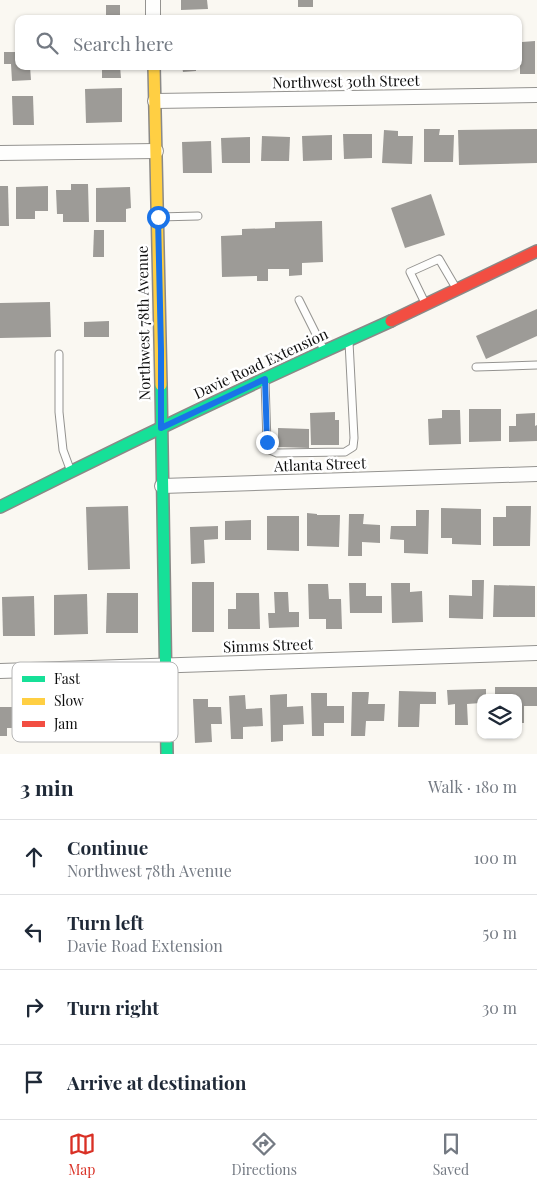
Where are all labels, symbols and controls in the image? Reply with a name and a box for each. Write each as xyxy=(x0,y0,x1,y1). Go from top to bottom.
search box xyxy=(15,15,522,70)
icon: search xyxy=(33,29,61,57)
text: Search here xyxy=(73,30,173,56)
street label: Northwest 30th Street xyxy=(272,70,421,92)
route start xyxy=(147,206,170,229)
street label: Northwest 78th Avenue xyxy=(132,246,154,400)
street label: Davie Road Extension xyxy=(190,323,331,403)
route end xyxy=(256,431,279,454)
street label: Atlanta Street xyxy=(273,452,367,476)
street label: Simms Street xyxy=(223,633,314,657)
legend xyxy=(12,662,178,742)
text: Fast xyxy=(54,669,81,688)
text: Slow xyxy=(54,691,84,710)
map controls xyxy=(477,694,522,739)
button: layers xyxy=(477,694,522,739)
text: Jam xyxy=(53,714,78,733)
text: 3 min xyxy=(20,773,74,801)
text: Walk · 180 m xyxy=(428,776,517,797)
text: Continue xyxy=(67,834,148,860)
icon: ahead xyxy=(20,843,48,871)
text: 100 m xyxy=(474,847,517,868)
text: Northwest 78th Avenue xyxy=(67,860,232,881)
text: Turn left xyxy=(67,909,144,935)
icon: left xyxy=(20,918,48,946)
text: 50 m xyxy=(483,922,517,943)
text: Davie Road Extension xyxy=(67,935,223,956)
icon: right xyxy=(20,993,48,1021)
text: Turn right xyxy=(67,994,159,1020)
text: 30 m xyxy=(482,997,517,1018)
icon: arrive xyxy=(20,1068,48,1096)
text: Arrive at destination xyxy=(67,1069,247,1095)
tab: Map xyxy=(68,1130,96,1179)
tab: Directions xyxy=(232,1130,297,1179)
tab: Saved xyxy=(433,1130,469,1179)

